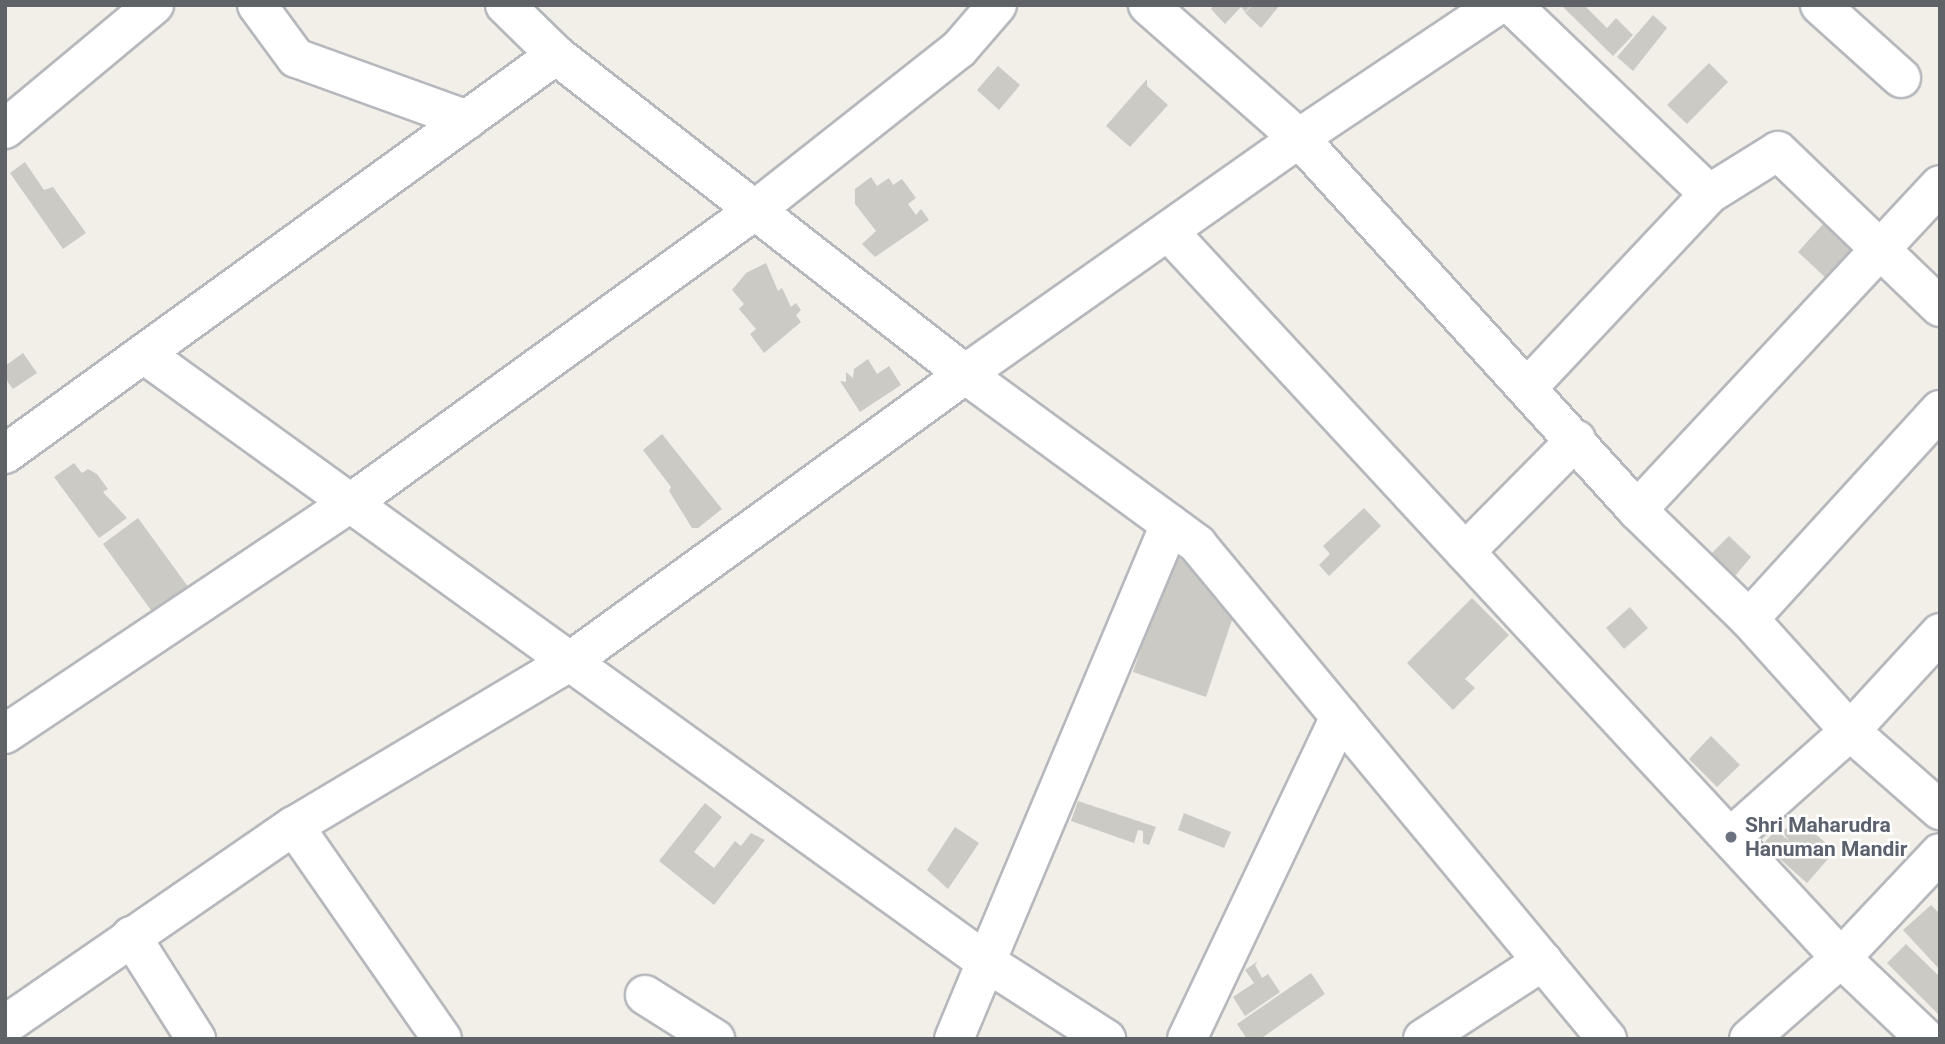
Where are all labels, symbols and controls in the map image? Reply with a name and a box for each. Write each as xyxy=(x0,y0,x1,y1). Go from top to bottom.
place label: Shri Maharudra Hanuman Mandir xyxy=(1745,812,1907,862)
marker: Shri Maharudra Hanuman Mandir xyxy=(1723,829,1739,845)

